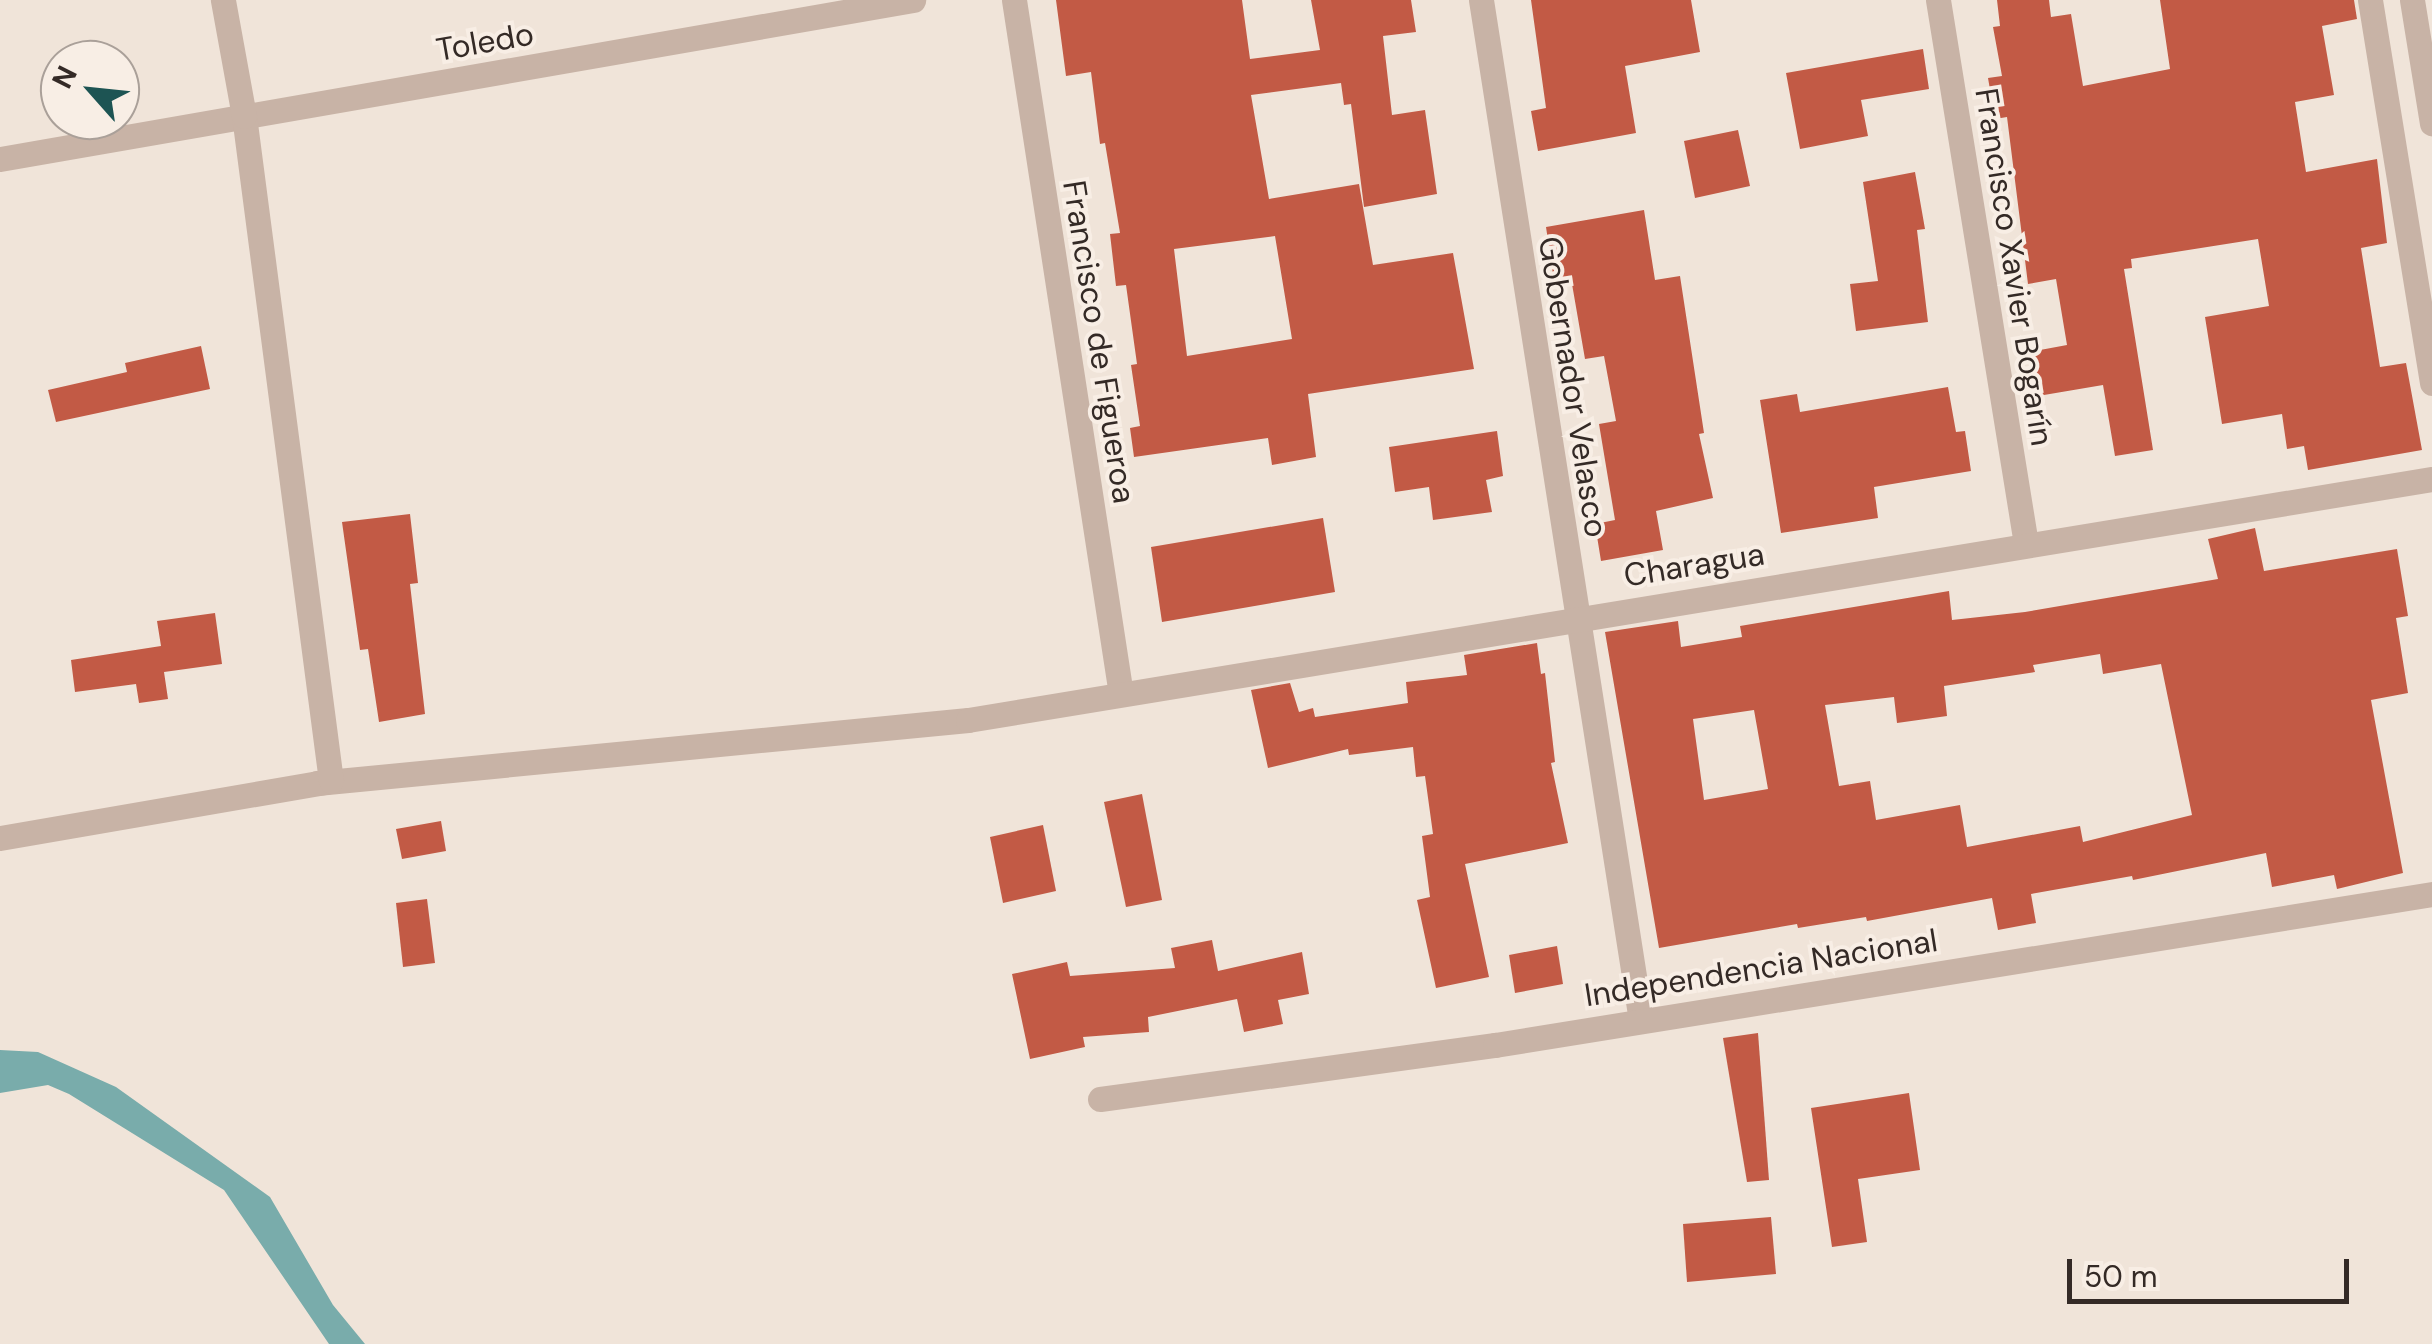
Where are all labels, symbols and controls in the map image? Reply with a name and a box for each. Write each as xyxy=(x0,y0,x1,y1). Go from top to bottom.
street label: Toledo xyxy=(433,15,537,69)
north arrow xyxy=(40,40,140,140)
text: N xyxy=(43,60,86,95)
street label: Francisco Xavier Bogarín xyxy=(1967,86,2061,448)
street label: Francisco de Figueroa xyxy=(1055,178,1143,506)
street label: Gobernador Velasco xyxy=(1530,234,1616,540)
street label: Charagua xyxy=(1621,535,1767,595)
street label: Independencia Nacional xyxy=(1582,921,1940,1015)
scale bar xyxy=(2072,1239,2354,1301)
text: 50 m xyxy=(2084,1257,2158,1296)

